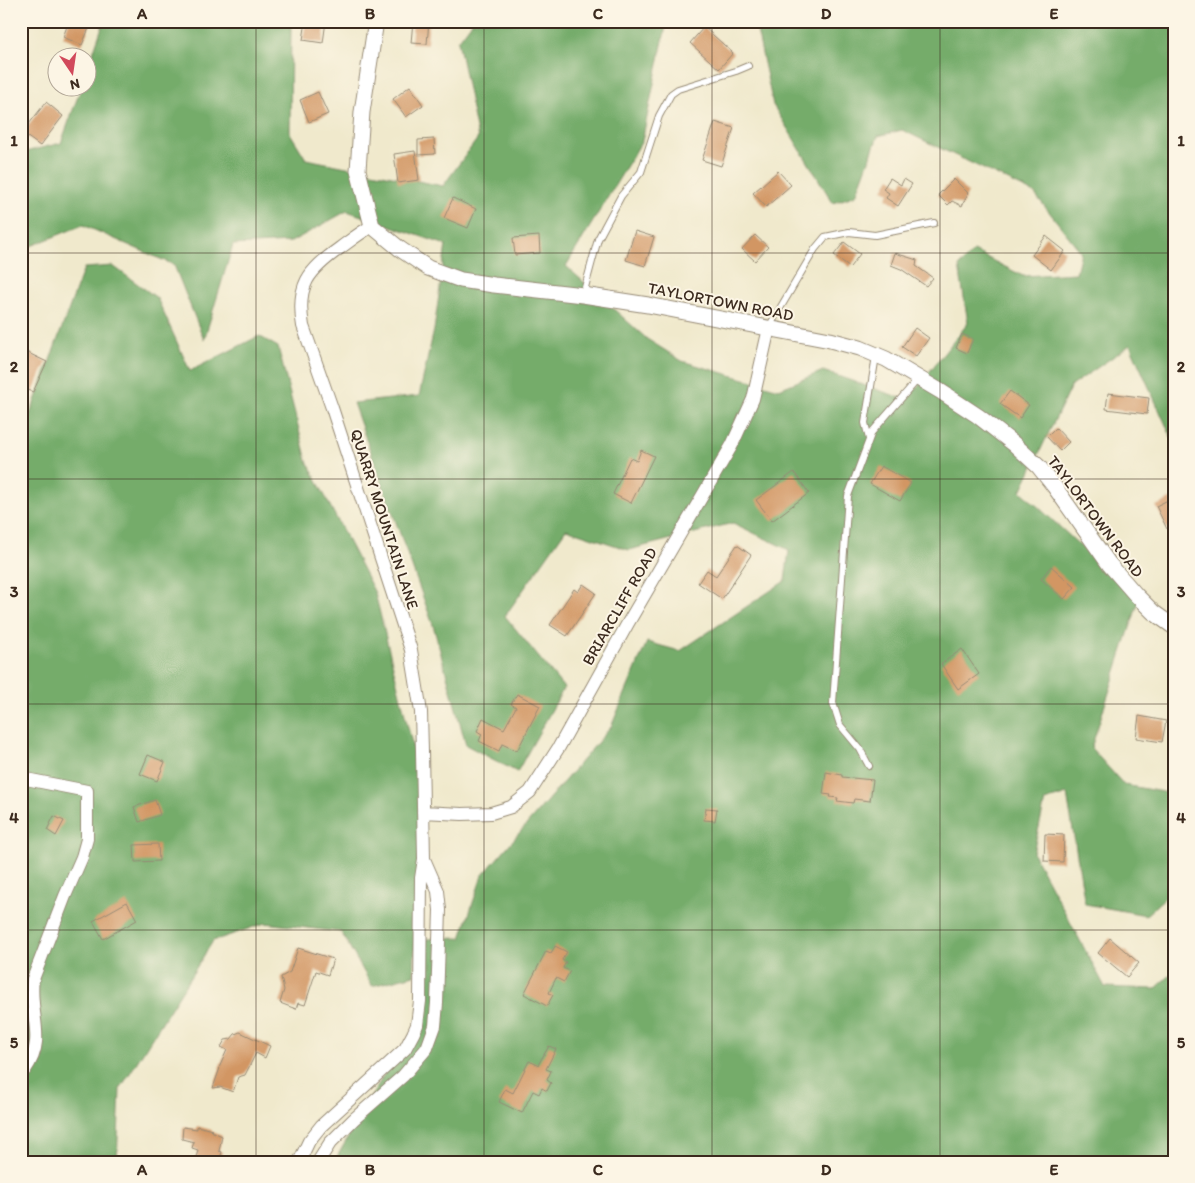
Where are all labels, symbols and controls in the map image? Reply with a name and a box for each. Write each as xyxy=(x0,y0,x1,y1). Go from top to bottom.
text: A xyxy=(136,4,148,23)
text: B xyxy=(365,4,376,23)
text: C xyxy=(593,4,604,23)
text: D xyxy=(821,4,832,23)
text: E xyxy=(1050,4,1059,23)
north arrow xyxy=(48,48,98,98)
text: N xyxy=(68,75,81,94)
text: 1 xyxy=(10,131,18,150)
text: 1 xyxy=(1177,131,1185,150)
street label: TAYLORTOWN ROAD xyxy=(647,278,795,325)
text: 2 xyxy=(10,357,19,376)
text: 2 xyxy=(1177,357,1186,376)
street label: QUARRY MOUNTAIN LANE xyxy=(346,427,423,612)
street label: TAYLORTOWN ROAD xyxy=(1044,452,1148,581)
street label: BRIARCLIFF ROAD xyxy=(578,544,661,669)
text: 3 xyxy=(10,582,19,601)
text: 3 xyxy=(1177,582,1186,601)
text: 4 xyxy=(9,808,19,827)
text: 4 xyxy=(1176,808,1186,827)
text: 5 xyxy=(10,1033,19,1052)
text: 5 xyxy=(1177,1033,1186,1052)
text: A xyxy=(136,1160,148,1179)
text: B xyxy=(365,1160,376,1179)
text: C xyxy=(593,1160,604,1179)
text: D xyxy=(821,1160,832,1179)
text: E xyxy=(1050,1160,1059,1179)

